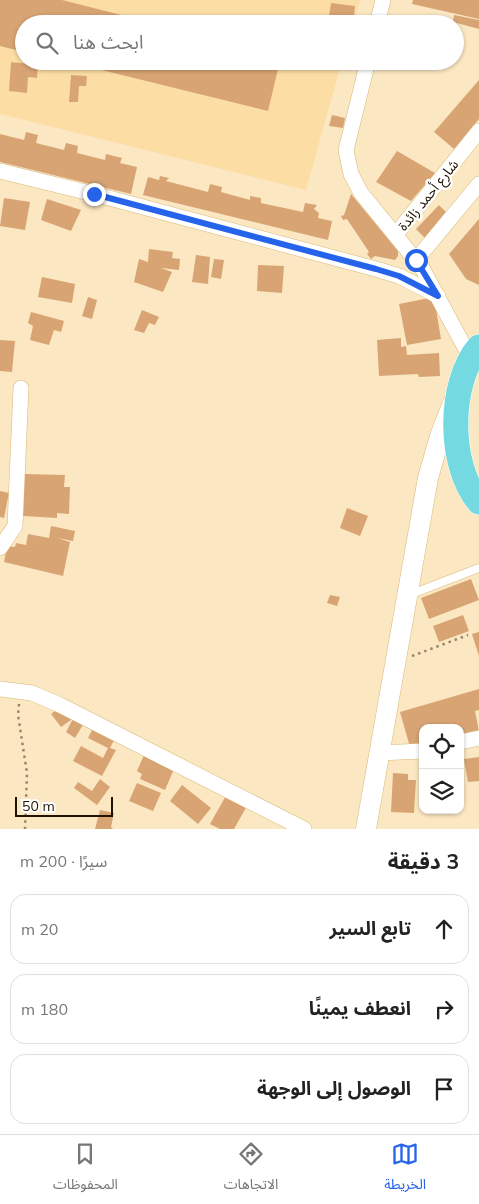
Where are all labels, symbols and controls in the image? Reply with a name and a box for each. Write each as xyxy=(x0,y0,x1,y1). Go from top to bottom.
search box xyxy=(15,15,464,70)
icon: search xyxy=(33,29,61,57)
text: ابحث هنا xyxy=(73,30,143,54)
street label: شارع أحمد زائدة xyxy=(394,156,464,236)
route end xyxy=(83,183,106,206)
route start xyxy=(405,249,428,272)
map controls xyxy=(419,724,464,814)
button: locate xyxy=(419,724,464,769)
button: layers xyxy=(419,769,464,814)
scale bar xyxy=(15,794,112,817)
text: 50 m xyxy=(22,797,55,815)
text: 3 دقيقة xyxy=(388,848,459,874)
text: سيرًا · 200 m xyxy=(20,851,107,871)
icon: ahead xyxy=(430,915,458,943)
text: تابع السير xyxy=(330,916,411,940)
text: 20 m xyxy=(21,919,58,939)
icon: right xyxy=(430,995,458,1023)
text: انعطف يمينًا xyxy=(309,996,411,1020)
text: 180 m xyxy=(21,999,68,1019)
icon: arrive xyxy=(430,1075,458,1103)
text: الوصول إلى الوجهة xyxy=(257,1076,411,1100)
tab: المحفوظات xyxy=(53,1140,118,1199)
tab: الاتجاهات xyxy=(224,1140,278,1199)
tab: الخريطة xyxy=(384,1140,426,1199)

